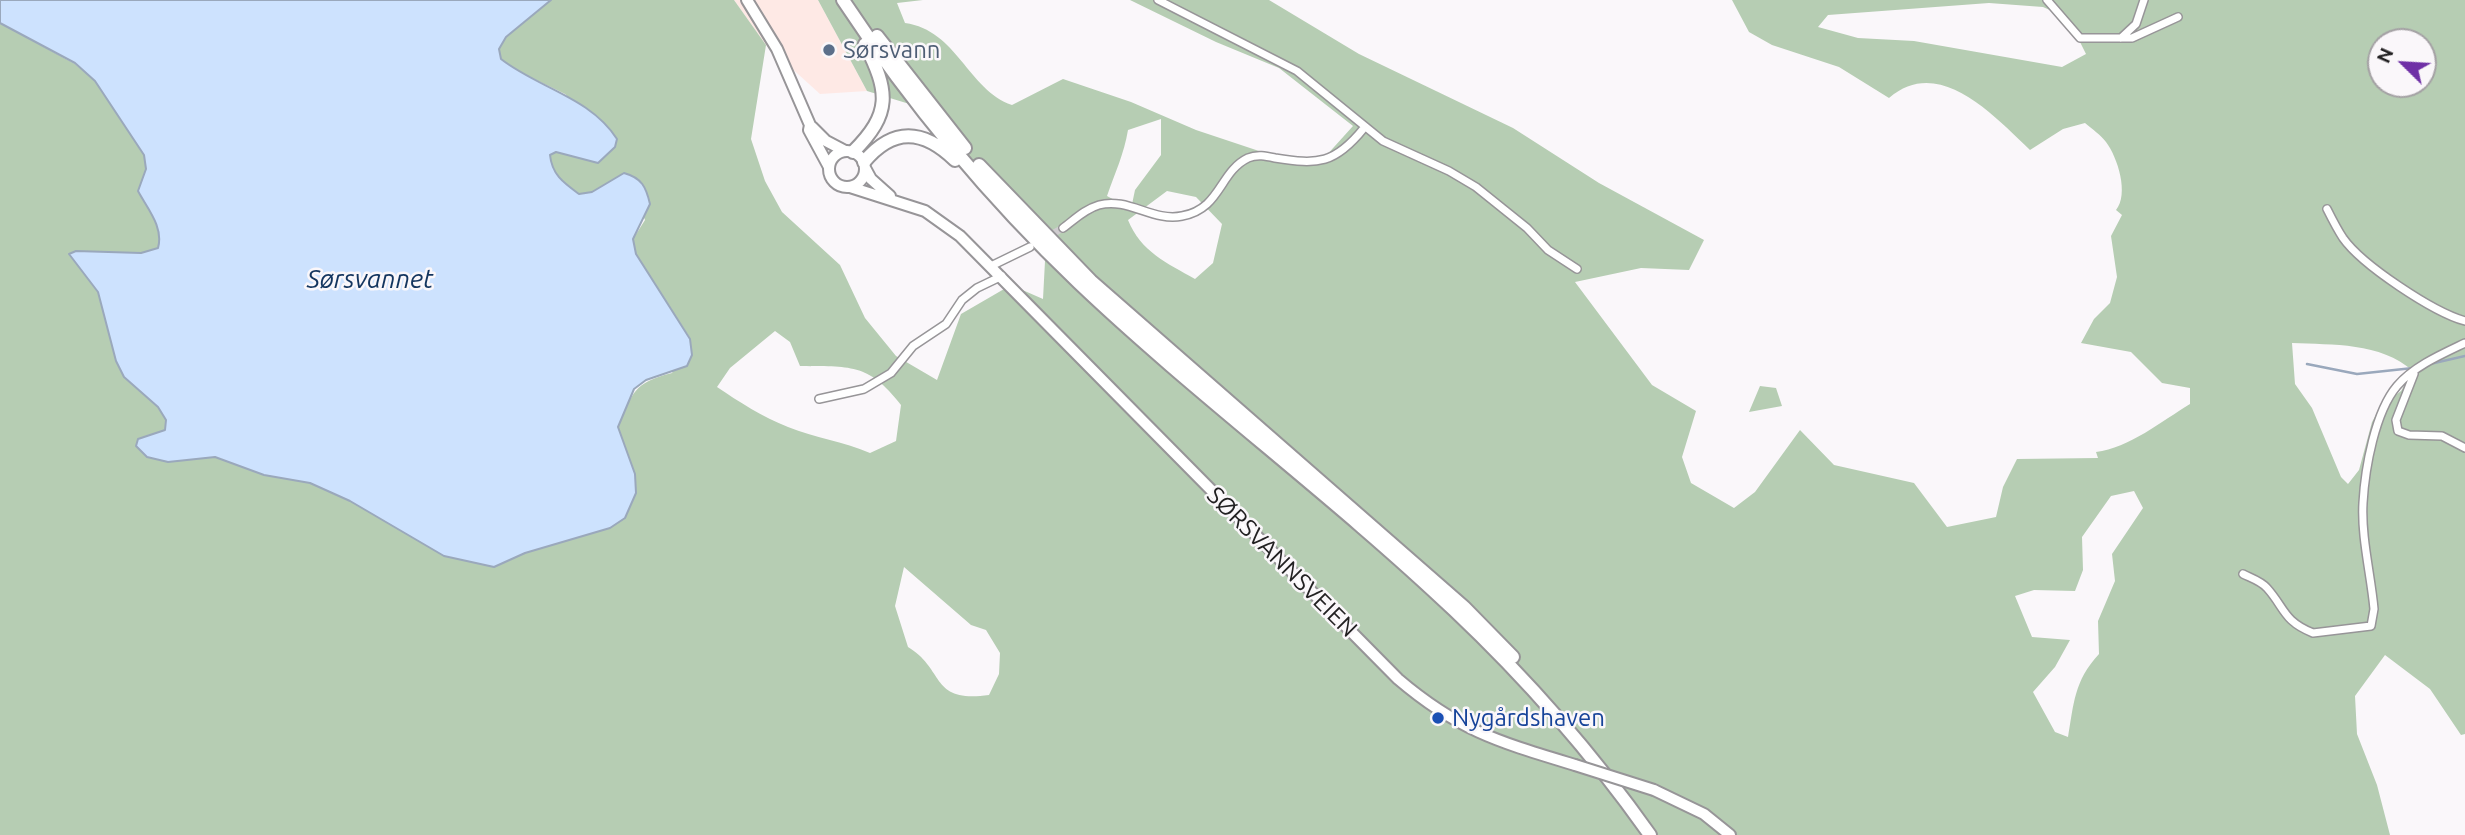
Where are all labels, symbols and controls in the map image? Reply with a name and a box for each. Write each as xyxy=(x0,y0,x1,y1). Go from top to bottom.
north arrow xyxy=(2367,28,2437,98)
place label: Sørsvann xyxy=(843,36,941,64)
marker: Sørsvann xyxy=(821,42,837,58)
text: N xyxy=(2372,44,2398,66)
water label: Sørsvannet xyxy=(307,263,433,295)
street label: SØRSVANNSVEIEN xyxy=(1201,481,1363,643)
place label: Nygårdshaven xyxy=(1452,704,1605,732)
marker: Nygårdshaven xyxy=(1430,710,1446,726)

